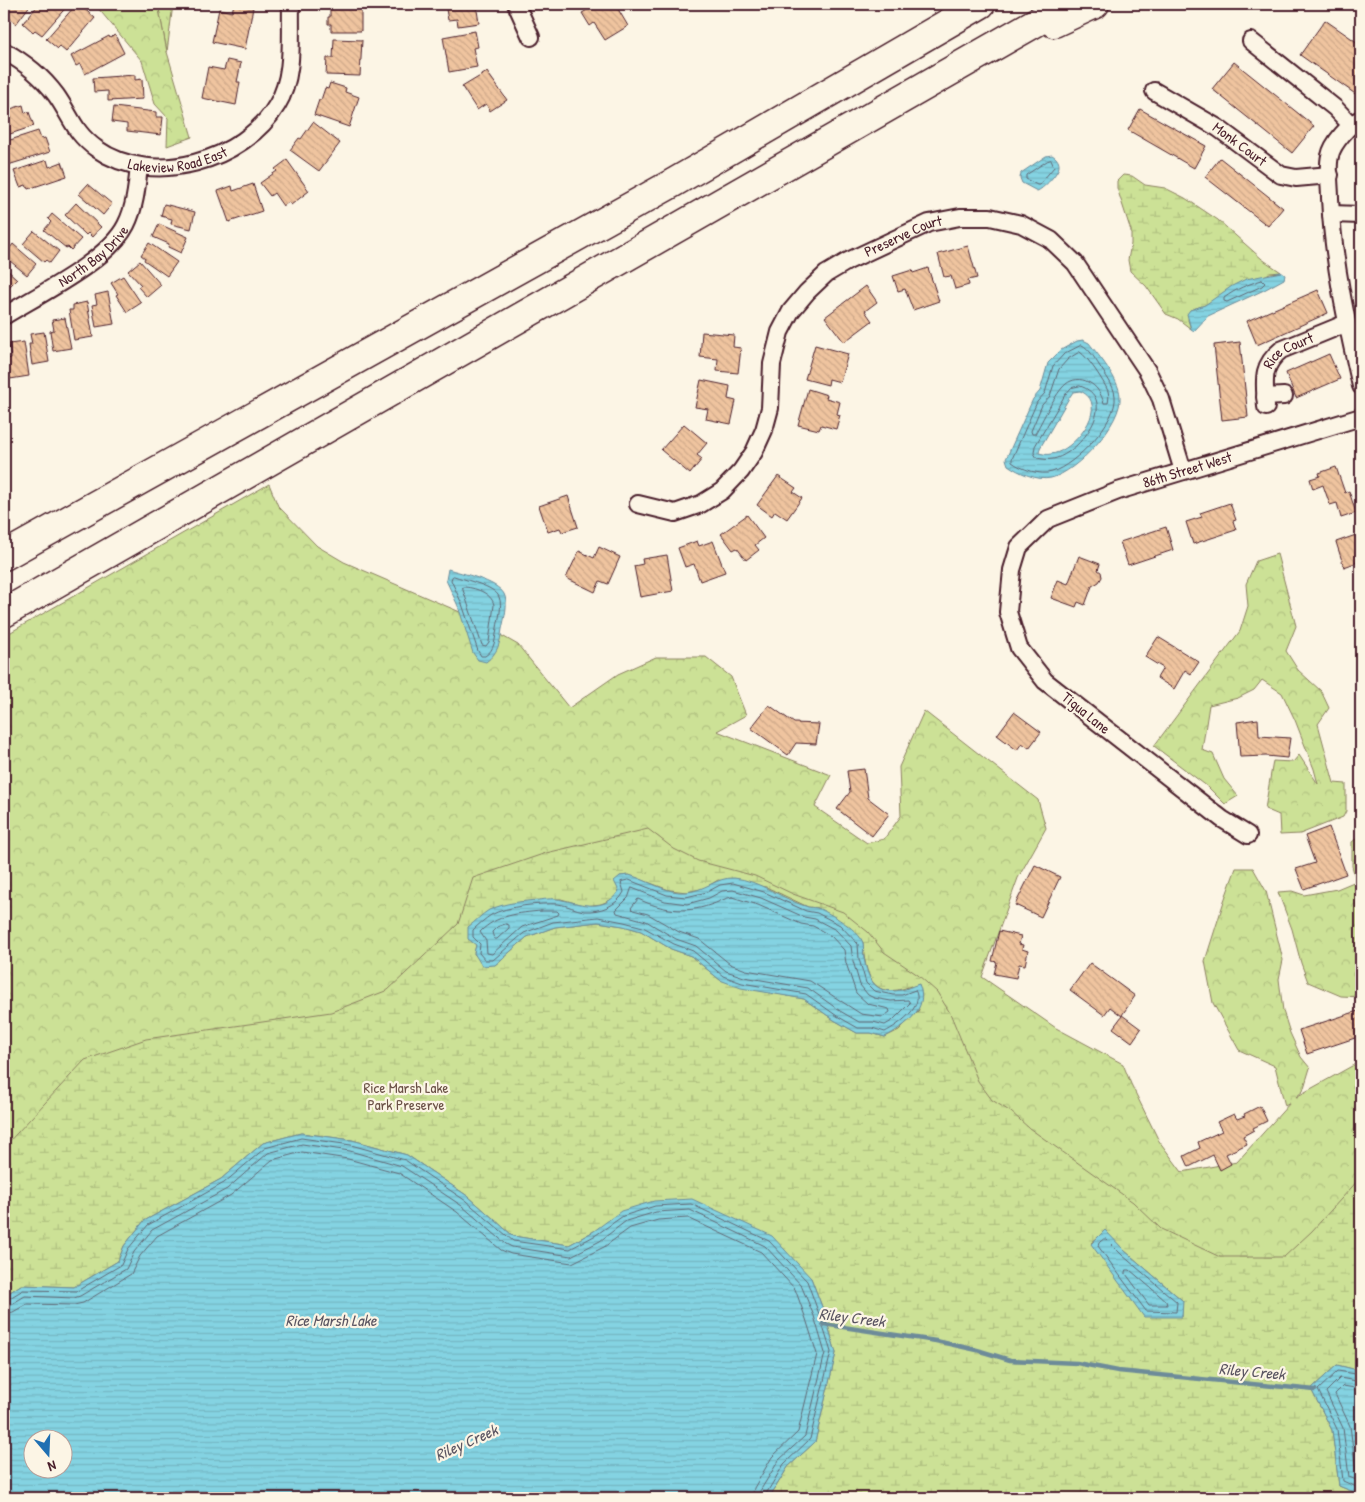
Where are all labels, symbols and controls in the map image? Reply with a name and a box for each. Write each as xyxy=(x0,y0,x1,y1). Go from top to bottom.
street label: Monk Court xyxy=(1209,117,1272,171)
street label: Lakeview Road East xyxy=(126,141,231,177)
street label: Preserve Court xyxy=(861,210,944,262)
street label: North Bay Drive xyxy=(54,221,133,292)
street label: Rice Court xyxy=(1257,327,1317,372)
street label: 86th Street West xyxy=(1140,446,1235,493)
street label: Tigua Lane xyxy=(1058,687,1115,739)
park label: Rice Marsh Lake Park Preserve xyxy=(363,1077,449,1115)
water label: Riley Creek xyxy=(818,1302,888,1332)
water label: Rice Marsh Lake xyxy=(286,1309,377,1331)
water label: Riley Creek xyxy=(1218,1357,1287,1385)
water label: Riley Creek xyxy=(431,1418,502,1466)
north arrow xyxy=(22,1430,72,1480)
text: N xyxy=(45,1457,59,1477)

